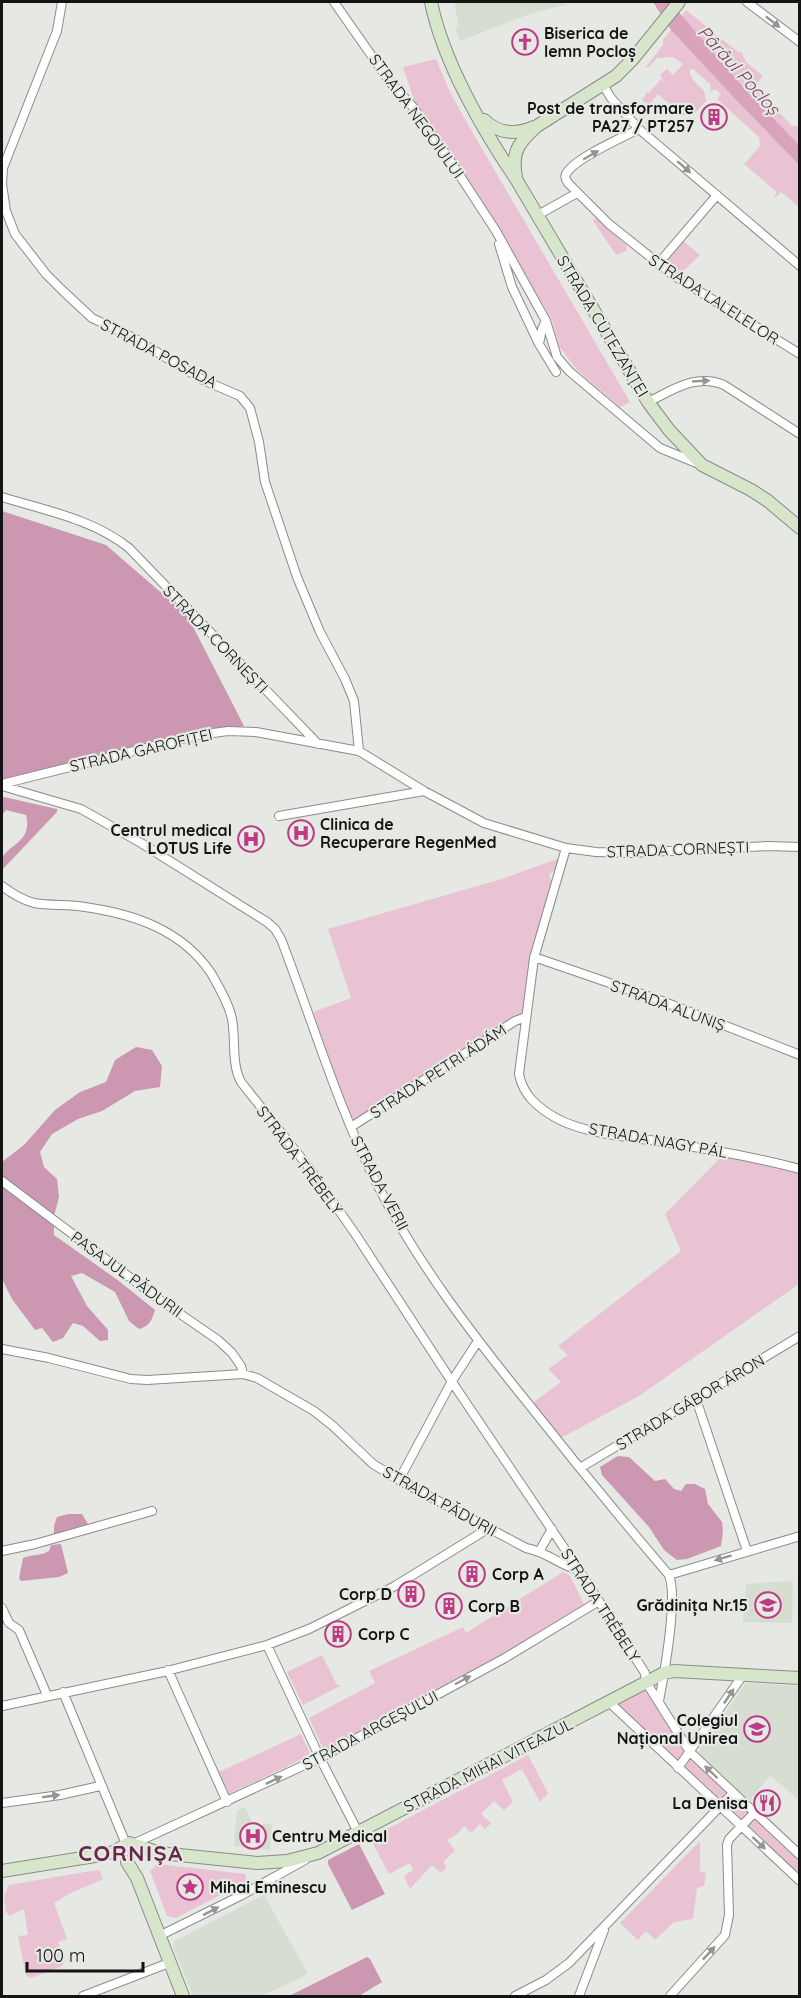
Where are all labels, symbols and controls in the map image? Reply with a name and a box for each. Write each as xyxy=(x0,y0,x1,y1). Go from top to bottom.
one-way arrow xyxy=(765,15,781,28)
water label: Pârâul Pocloș xyxy=(693,21,786,121)
place label: Biserica de lemn Pocloș xyxy=(544,23,636,62)
church icon: Biserica de lemn Pocloș xyxy=(510,27,540,57)
street label: STRADA NEGOIULUI xyxy=(365,50,469,182)
place label: Post de transformare PA27 / PT257 xyxy=(527,98,694,136)
building icon: Post de transformare PA27 / PT257 xyxy=(699,102,729,132)
one-way arrow xyxy=(583,149,599,160)
one-way arrow xyxy=(676,160,691,173)
street label: STRADA LALELELOR xyxy=(645,249,783,349)
street label: STRADA CUTEZANȚEI xyxy=(553,252,653,400)
street label: STRADA POSADA xyxy=(97,314,221,392)
one-way arrow xyxy=(692,376,711,385)
street label: STRADA CORNEȘTI xyxy=(159,581,273,697)
street label: STRADA GAROFIȚEI xyxy=(68,724,214,776)
place label: Clinica de Recuperare RegenMed xyxy=(320,814,497,852)
hospital icon: Clinica de Recuperare RegenMed xyxy=(286,818,316,848)
place label: Centrul medical LOTUS Life xyxy=(111,820,232,858)
hospital icon: Centrul medical LOTUS Life xyxy=(236,824,266,854)
street label: STRADA CORNEȘTI xyxy=(606,837,750,861)
street label: STRADA ALUNIȘ xyxy=(608,975,728,1035)
street label: STRADA PETRI ÁDÁM xyxy=(366,1019,510,1123)
street label: STRADA TRÉBELY xyxy=(252,1102,348,1219)
street label: STRADA NAGY PÁL xyxy=(587,1118,729,1162)
street label: STRADA VERII xyxy=(347,1132,413,1234)
street label: PASAJUL PĂDURII xyxy=(67,1227,187,1321)
street label: STRADA GÁBOR ÁRON xyxy=(612,1350,768,1454)
street label: STRADA PĂDURII xyxy=(379,1461,501,1541)
street label: STRADA TRÉBELY xyxy=(557,1544,645,1666)
one-way arrow xyxy=(714,1554,732,1563)
building icon: Corp A xyxy=(457,1559,487,1589)
place label: Corp A xyxy=(492,1564,544,1584)
building icon: Corp D xyxy=(396,1579,426,1609)
place label: Corp D xyxy=(339,1584,392,1604)
school or university icon: Grădinița Nr.15 xyxy=(753,1590,783,1620)
building icon: Corp B xyxy=(434,1591,464,1621)
place label: Grădinița Nr.15 xyxy=(636,1595,748,1616)
place label: Corp B xyxy=(468,1596,520,1616)
building icon: Corp C xyxy=(323,1619,353,1649)
place label: Corp C xyxy=(358,1624,410,1644)
one-way arrow xyxy=(455,1675,472,1685)
street label: STRADA ARGEȘULUI xyxy=(299,1686,441,1774)
one-way arrow xyxy=(723,1688,734,1704)
place label: Colegiul Național Unirea xyxy=(617,1710,738,1749)
street label: STRADA MIHAI VITEAZUL xyxy=(400,1713,576,1816)
school or university icon: Colegiul Național Unirea xyxy=(742,1714,772,1744)
one-way arrow xyxy=(703,1765,718,1779)
one-way arrow xyxy=(265,1775,283,1785)
restaurant icon: La Denisa xyxy=(752,1788,782,1818)
one-way arrow xyxy=(42,1791,61,1800)
place label: La Denisa xyxy=(672,1793,748,1813)
hospital icon: Centru Medical xyxy=(238,1821,268,1851)
place label: Centru Medical xyxy=(272,1826,387,1846)
one-way arrow xyxy=(751,1836,766,1849)
district label: CORNIȘA xyxy=(78,1839,184,1867)
place icon: Mihai Eminescu xyxy=(175,1872,205,1902)
place label: Mihai Eminescu xyxy=(210,1877,327,1897)
one-way arrow xyxy=(202,1906,219,1915)
scale bar xyxy=(27,1935,142,1973)
text: 100 m xyxy=(36,1944,85,1967)
one-way arrow xyxy=(702,1946,716,1961)

